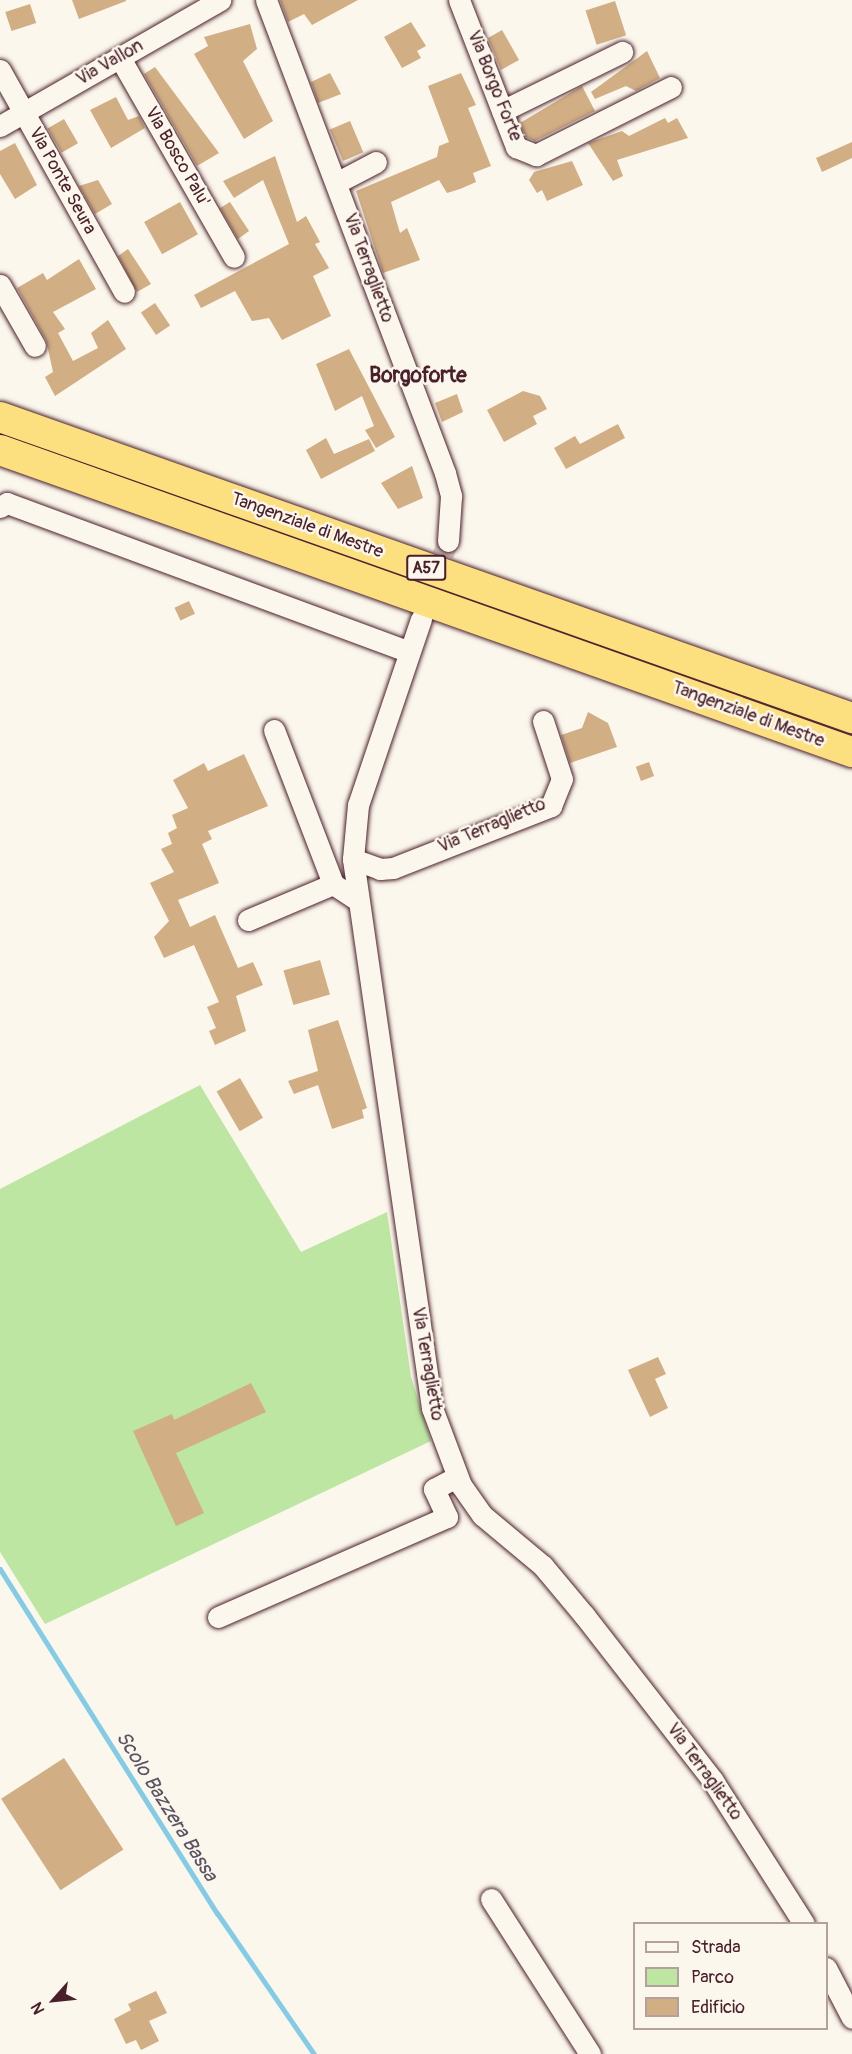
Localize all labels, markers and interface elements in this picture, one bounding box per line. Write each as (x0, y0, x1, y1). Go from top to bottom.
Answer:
street label: Via Borgo Forte (462, 28, 526, 144)
street label: Via Vallon (73, 35, 147, 91)
street label: Via Bosco Palu' (140, 103, 214, 211)
street label: Via Ponte Seura (24, 124, 100, 238)
street label: Via Terraglietto (338, 210, 398, 326)
district label: Borgoforte (369, 363, 467, 389)
street label: Tangenziale di Mestre (228, 488, 386, 564)
road number: A57 (405, 555, 447, 581)
street label: Tangenziale di Mestre (669, 677, 827, 753)
street label: Via Terraglietto (435, 794, 549, 858)
street label: Via Terraglietto (406, 1306, 448, 1422)
street label: Via Terraglietto (662, 1719, 746, 1825)
water label: Scolo Bazzera Bassa (111, 1727, 223, 1885)
legend (633, 1922, 828, 2030)
text: Strada (691, 1936, 741, 1959)
text: Parco (691, 1966, 734, 1989)
north arrow (24, 1970, 84, 2030)
text: Edificio (691, 1996, 745, 2019)
text: N (27, 1999, 49, 2018)

